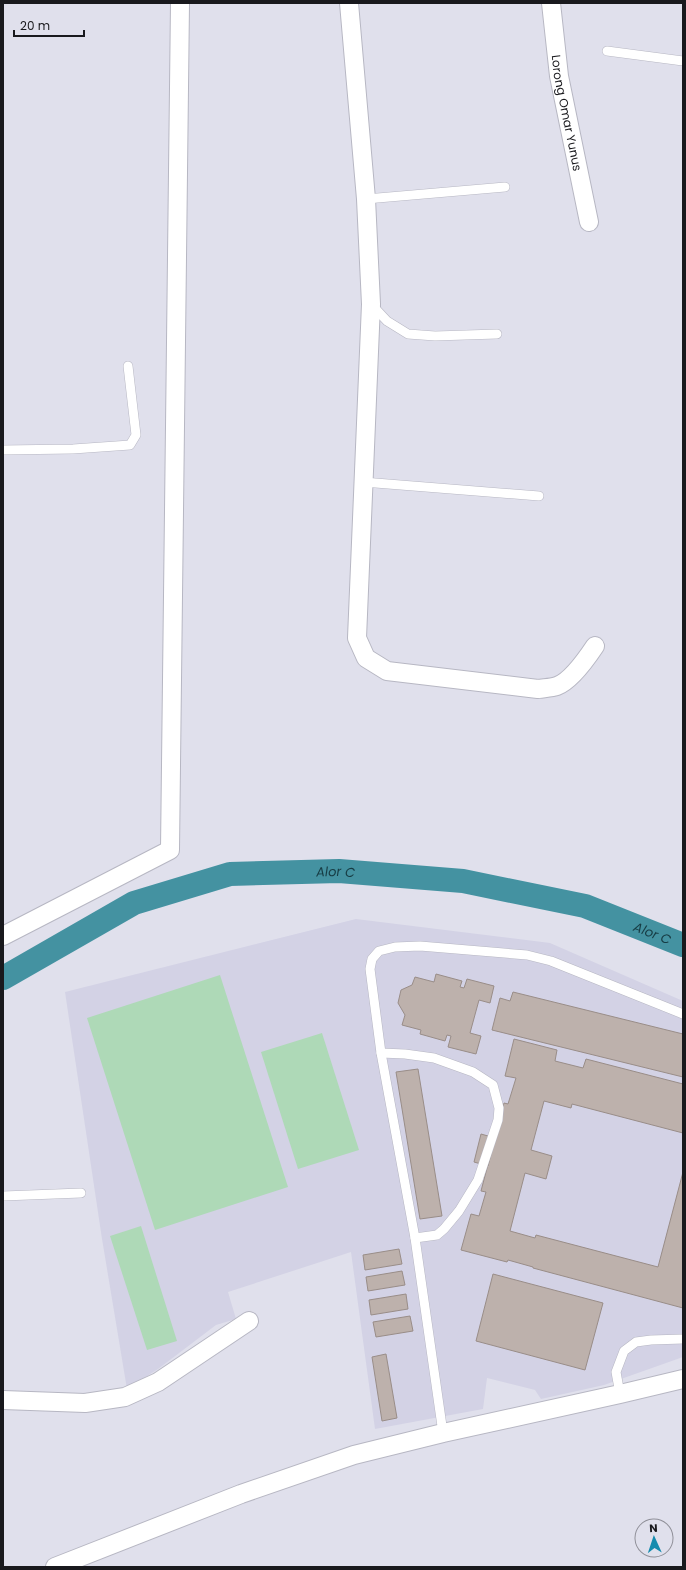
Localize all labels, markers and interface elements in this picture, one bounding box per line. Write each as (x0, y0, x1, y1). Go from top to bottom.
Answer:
scale bar (14, 12, 84, 38)
text: 20 m (20, 17, 50, 34)
street label: Lorong Omar Yunus (548, 54, 587, 172)
water label: Alor C (315, 861, 356, 882)
water label: Alor C (630, 916, 674, 949)
north arrow (634, 1518, 674, 1558)
text: N (649, 1520, 658, 1536)

